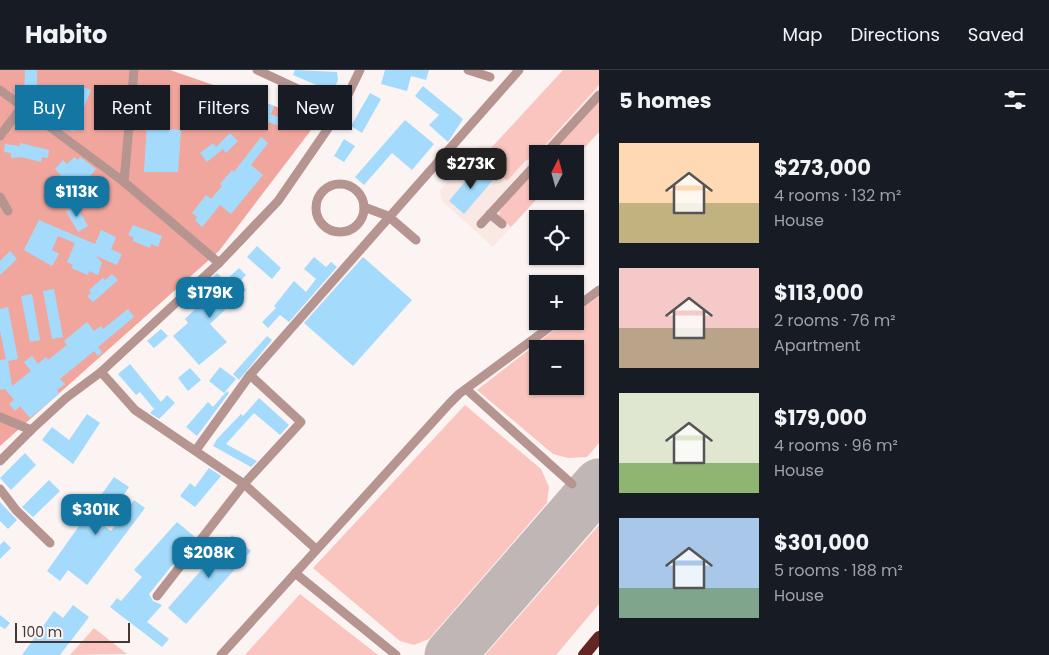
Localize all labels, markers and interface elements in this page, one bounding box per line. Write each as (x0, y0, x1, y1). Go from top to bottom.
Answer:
text: Habito (25, 18, 107, 51)
text: Map (783, 22, 822, 47)
text: Directions (850, 22, 940, 47)
text: Saved (968, 22, 1024, 47)
chip: Buy (15, 85, 84, 130)
chip: Rent (94, 85, 170, 130)
chip: Filters (180, 85, 268, 130)
chip: New (278, 85, 352, 130)
text: 5 homes (619, 86, 712, 115)
icon: filters (1001, 86, 1029, 114)
north arrow (529, 145, 584, 200)
map controls (529, 145, 584, 395)
pin: $273K (436, 148, 506, 190)
text: $273K (446, 152, 496, 175)
text: $273,000 (774, 153, 871, 182)
icon: home (659, 163, 719, 223)
pin: $113K (42, 176, 112, 218)
text: $113K (55, 180, 99, 203)
text: 4 rooms · 132 m² (774, 184, 901, 207)
text: House (774, 209, 824, 232)
button: locate (529, 210, 584, 265)
button: + (529, 275, 584, 330)
pin: $179K (175, 276, 245, 319)
text: $113,000 (774, 278, 863, 307)
text: $179K (187, 281, 233, 304)
icon: home (659, 288, 719, 348)
text: 2 rooms · 76 m² (774, 309, 896, 332)
text: Apartment (774, 334, 861, 357)
button: − (529, 340, 584, 395)
text: $179,000 (774, 403, 867, 432)
icon: home (659, 413, 719, 473)
text: 4 rooms · 96 m² (774, 434, 898, 457)
text: House (774, 459, 824, 482)
pin: $301K (61, 494, 131, 536)
text: $301K (72, 498, 120, 521)
text: $301,000 (774, 528, 869, 557)
pin: $208K (174, 536, 244, 579)
icon: home (659, 538, 719, 598)
text: $208K (183, 541, 235, 564)
text: 5 rooms · 188 m² (774, 559, 903, 582)
text: House (774, 584, 824, 607)
scale bar (15, 620, 130, 643)
text: 100 m (22, 622, 62, 642)

